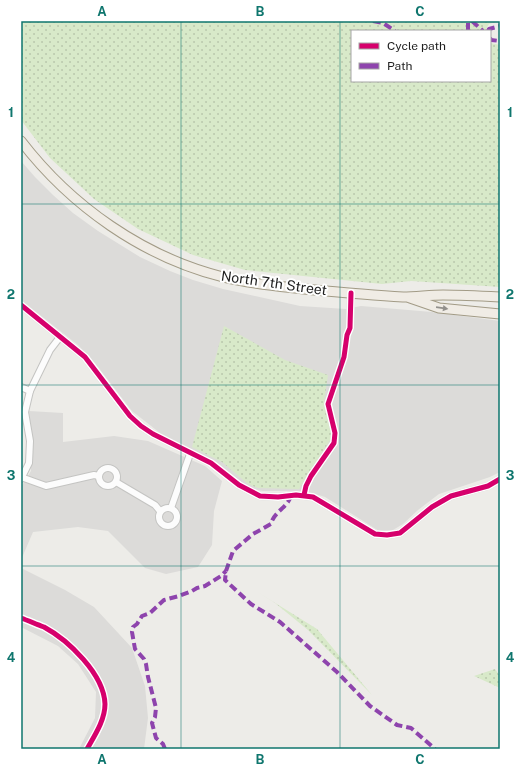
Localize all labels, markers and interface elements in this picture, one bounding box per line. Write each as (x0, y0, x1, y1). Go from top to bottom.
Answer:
text: A (97, 4, 107, 19)
text: B (256, 4, 265, 19)
text: C (415, 4, 425, 19)
legend (351, 30, 491, 82)
text: Cycle path (387, 39, 446, 53)
text: Path (387, 59, 413, 73)
text: 1 (8, 105, 14, 120)
text: 1 (507, 105, 513, 120)
street label: North 7th Street (220, 268, 328, 298)
text: 2 (7, 287, 15, 302)
text: 2 (506, 287, 514, 302)
one-way arrow (436, 305, 449, 311)
text: 3 (7, 468, 16, 483)
text: 3 (506, 468, 515, 483)
text: 4 (7, 650, 16, 665)
text: 4 (506, 650, 515, 665)
text: A (97, 752, 107, 767)
text: B (256, 752, 265, 767)
text: C (415, 752, 425, 767)

